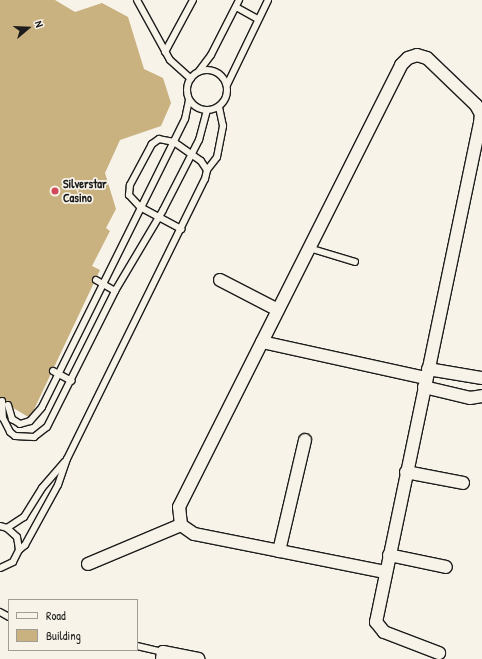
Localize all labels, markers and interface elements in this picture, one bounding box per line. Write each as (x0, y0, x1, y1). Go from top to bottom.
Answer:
north arrow (8, 8, 48, 48)
text: N (32, 19, 47, 29)
place label: Silverstar Casino (63, 177, 107, 205)
marker: Silverstar Casino (50, 186, 60, 196)
legend (8, 599, 138, 651)
text: Road (46, 607, 66, 624)
text: Building (46, 627, 81, 644)

